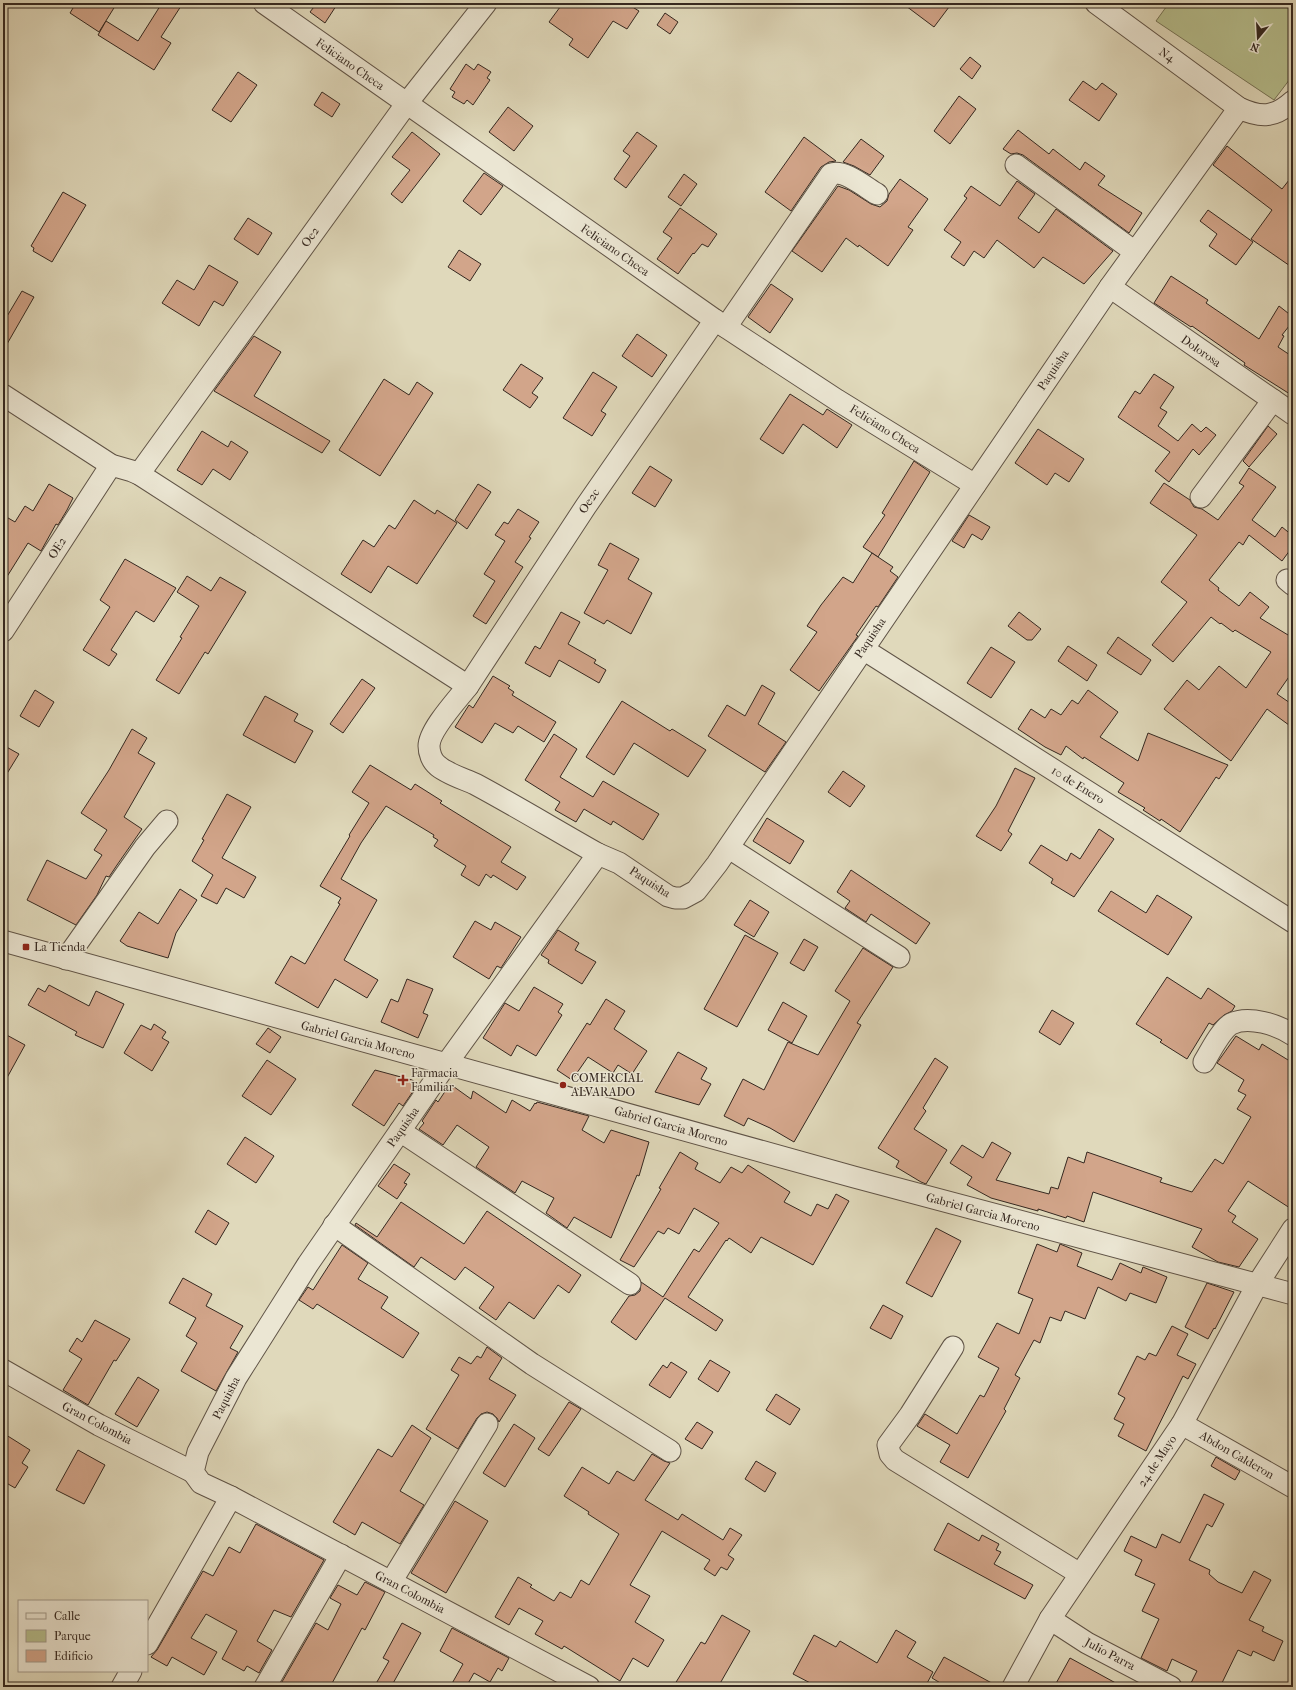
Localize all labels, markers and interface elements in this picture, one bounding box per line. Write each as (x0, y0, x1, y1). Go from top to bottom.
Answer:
north arrow (1238, 18, 1278, 58)
street label: Feliciano Checa (313, 35, 387, 93)
text: N (1248, 39, 1261, 55)
street label: N4 (1156, 45, 1178, 66)
street label: Feliciano Checa (578, 221, 652, 279)
street label: Oe2 (298, 224, 322, 250)
street label: Dolorosa (1178, 332, 1224, 370)
street label: Paquisha (1034, 347, 1072, 393)
street label: Feliciano Checa (847, 402, 923, 457)
street label: Oe2c (576, 486, 602, 516)
street label: OE2 (45, 535, 69, 561)
street label: Paquisha (851, 615, 889, 661)
street label: 10 de Enero (1049, 763, 1107, 807)
street label: Paquisha (627, 864, 673, 901)
place label: La Tienda (34, 940, 86, 954)
marker: La Tienda (21, 942, 31, 952)
street label: Gabriel Garcia Moreno (299, 1018, 417, 1062)
place label: Farmacia Familiar (411, 1066, 458, 1094)
place label: COMERCIAL ALVARADO (570, 1071, 644, 1099)
marker: Farmacia Familiar (398, 1075, 408, 1085)
marker: COMERCIAL ALVARADO (558, 1080, 568, 1090)
street label: Gabriel Garcia Moreno (613, 1103, 729, 1149)
street label: Paquisha (384, 1104, 422, 1150)
street label: Gabriel Garcia Moreno (924, 1190, 1042, 1234)
street label: Paquisha (209, 1374, 243, 1422)
street label: Gran Colombia (60, 1399, 135, 1448)
street label: Abdon Calderon (1196, 1428, 1277, 1482)
street label: 24 de Mayo (1135, 1432, 1179, 1490)
street label: Gran Colombia (373, 1568, 448, 1617)
legend (18, 1600, 148, 1672)
text: Calle (54, 1609, 80, 1623)
text: Parque (54, 1629, 91, 1643)
street label: Julio Parra (1082, 1634, 1138, 1673)
text: Edificio (54, 1649, 93, 1663)

